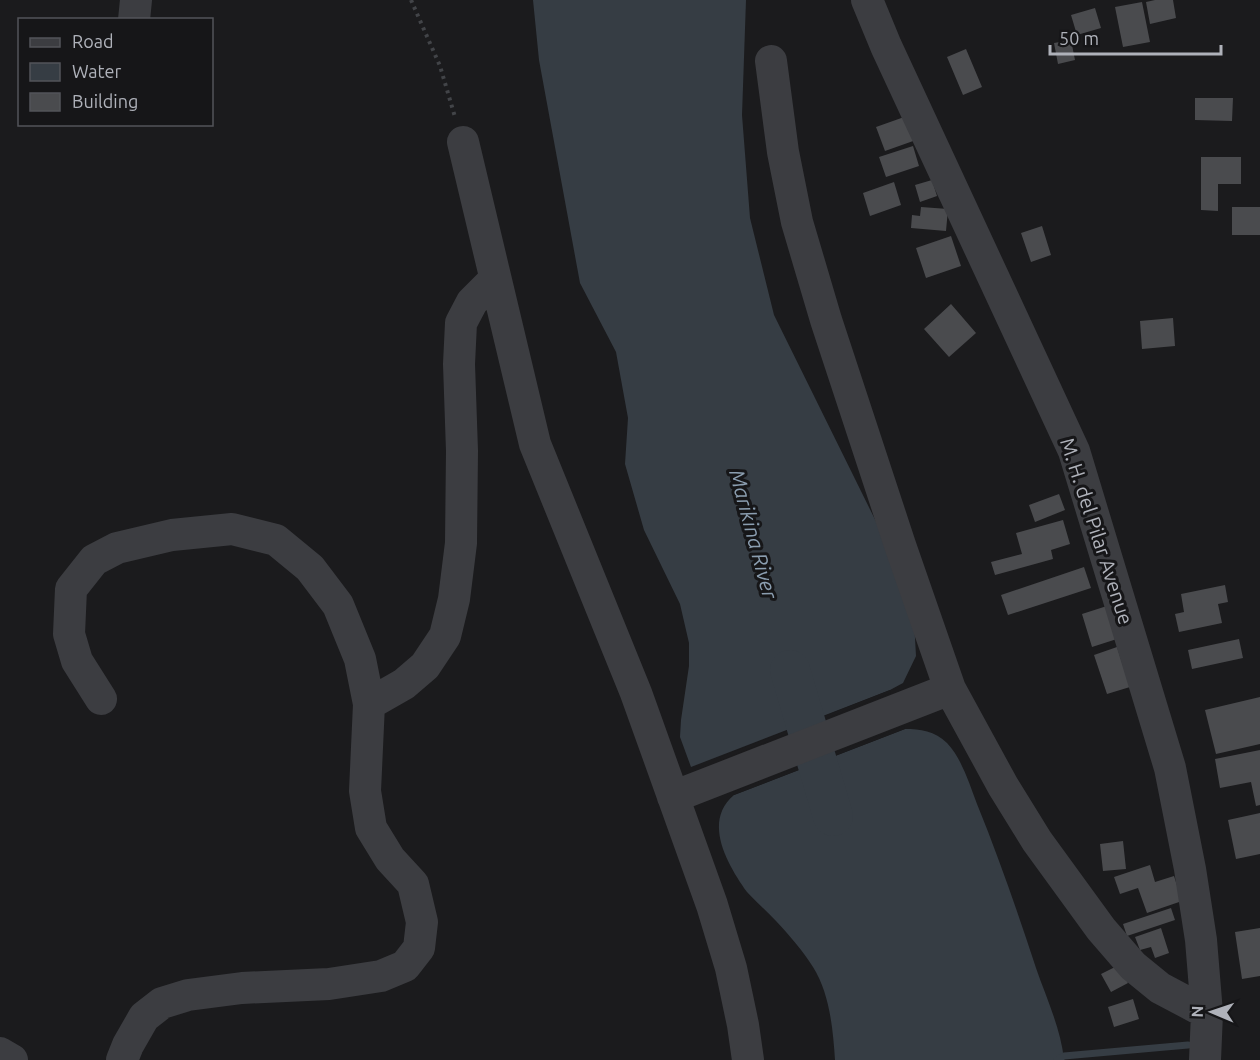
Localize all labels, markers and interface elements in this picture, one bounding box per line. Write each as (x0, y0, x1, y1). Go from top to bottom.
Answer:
legend (18, 18, 213, 126)
scale bar (1050, 18, 1221, 56)
text: 50 m (1059, 28, 1099, 48)
text: Road (72, 31, 114, 51)
text: Water (72, 61, 122, 81)
text: Building (72, 91, 138, 111)
street label: M. H. del Pilar Avenue (1056, 435, 1138, 627)
water label: Marikina River (725, 467, 783, 602)
north arrow (1182, 982, 1242, 1042)
text: N (1188, 1005, 1206, 1018)

